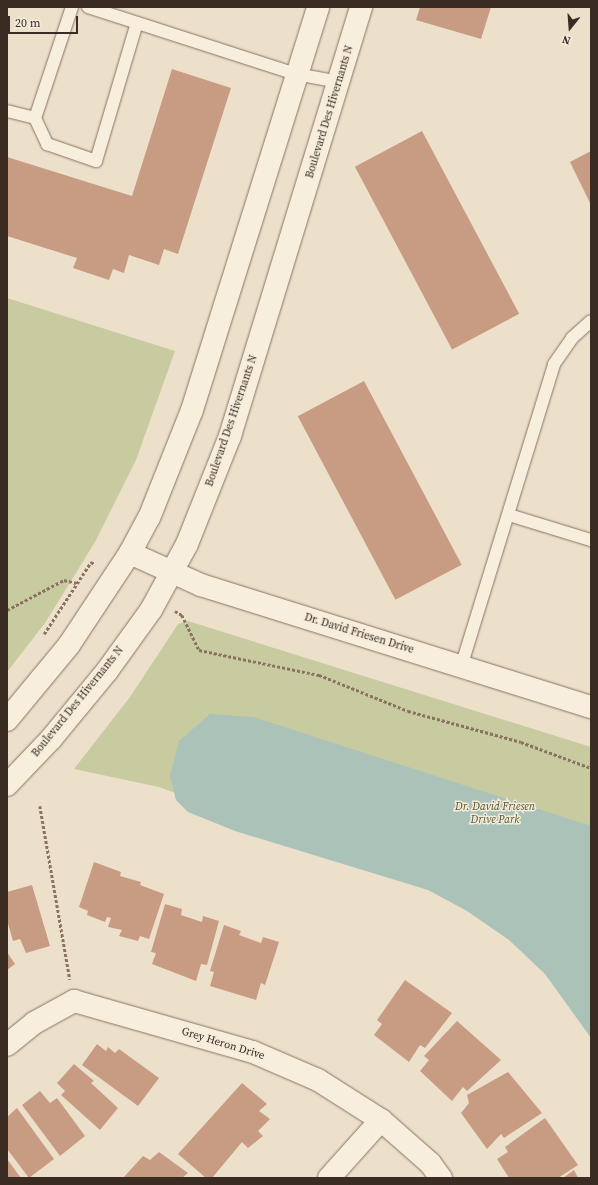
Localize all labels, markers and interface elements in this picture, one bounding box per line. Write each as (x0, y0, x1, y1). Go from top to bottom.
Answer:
scale bar (10, 8, 80, 34)
north arrow (550, 8, 590, 48)
text: 20 m (15, 15, 41, 31)
text: N (560, 32, 572, 48)
street label: Boulevard Des Hivernants N (303, 44, 357, 180)
street label: Boulevard Des Hivernants N (203, 353, 261, 489)
street label: Dr. David Friesen Drive (303, 611, 415, 657)
street label: Boulevard Des Hivernants N (29, 644, 127, 760)
park label: Dr. David Friesen Drive Park (455, 801, 535, 827)
street label: Grey Heron Drive (180, 1025, 266, 1063)

